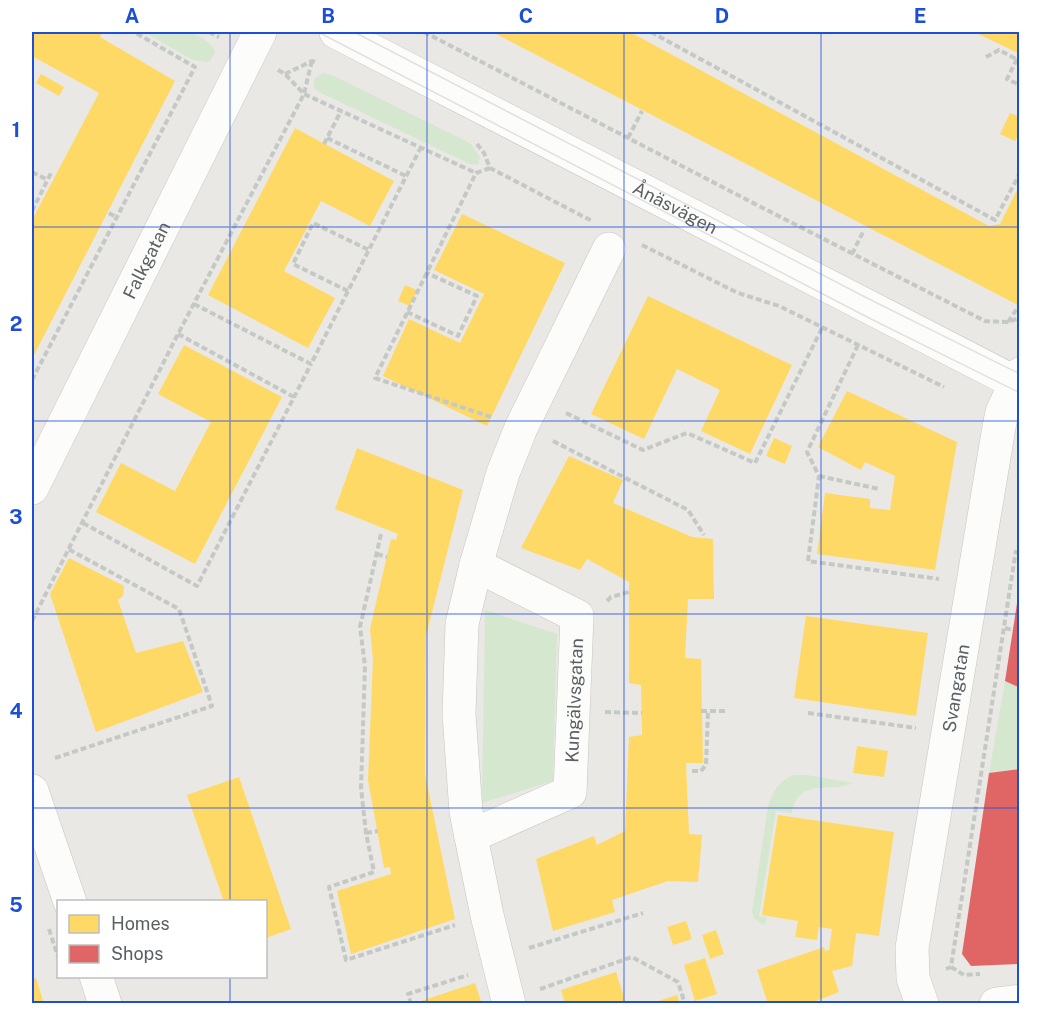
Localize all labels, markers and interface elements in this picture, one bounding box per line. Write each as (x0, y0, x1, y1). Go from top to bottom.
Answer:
text: A (125, 4, 139, 28)
text: B (321, 4, 335, 28)
text: C (519, 4, 533, 28)
text: D (715, 4, 729, 28)
text: E (914, 4, 926, 28)
text: 1 (12, 118, 20, 142)
street label: Ånäsvägen (630, 175, 721, 238)
street label: Falkgatan (118, 218, 174, 302)
text: 2 (10, 312, 22, 336)
text: 3 (9, 505, 23, 529)
street label: Kungälvsgatan (561, 638, 587, 763)
street label: Svangatan (938, 642, 973, 734)
text: 4 (9, 699, 23, 723)
text: 5 (9, 893, 23, 917)
legend (57, 900, 267, 978)
text: Homes (111, 913, 170, 934)
text: Shops (111, 943, 163, 964)

